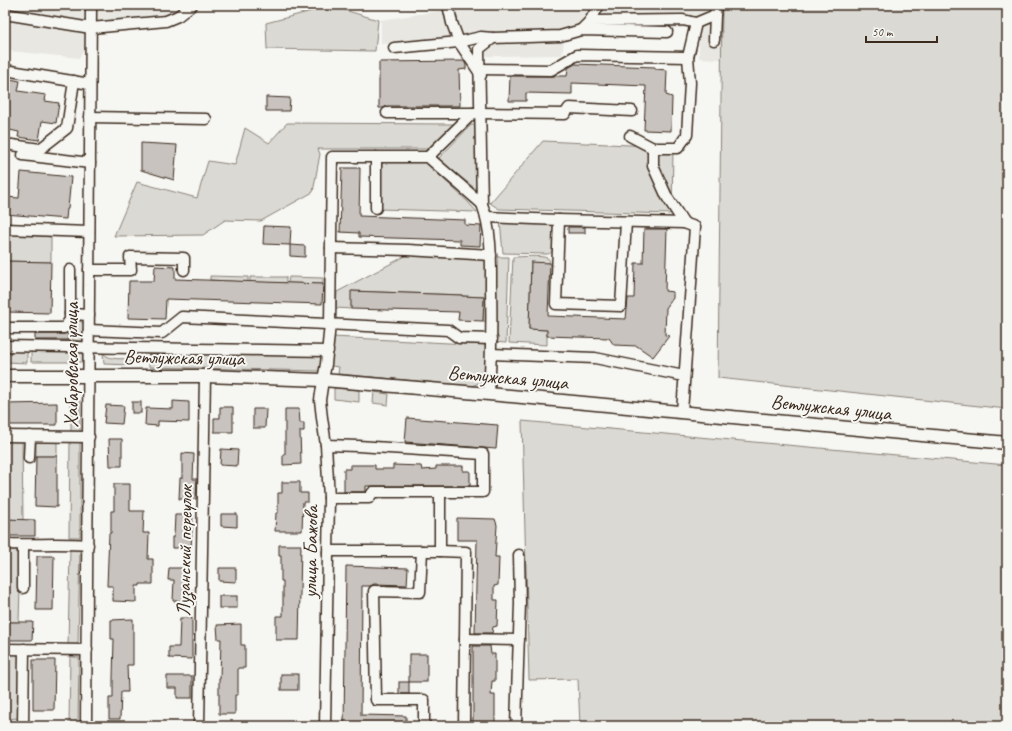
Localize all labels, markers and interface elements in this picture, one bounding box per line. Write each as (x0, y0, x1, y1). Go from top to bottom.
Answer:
scale bar (866, 18, 937, 44)
text: 50 m (872, 24, 894, 40)
street label: Хабаровская улица (59, 300, 84, 428)
street label: Ветлужская улица (123, 344, 246, 371)
street label: Ветлужская улица (447, 360, 570, 395)
street label: Ветлужская улица (770, 389, 894, 426)
street label: Лузанский переулок (171, 484, 199, 617)
street label: улица Бажова (297, 504, 324, 599)

